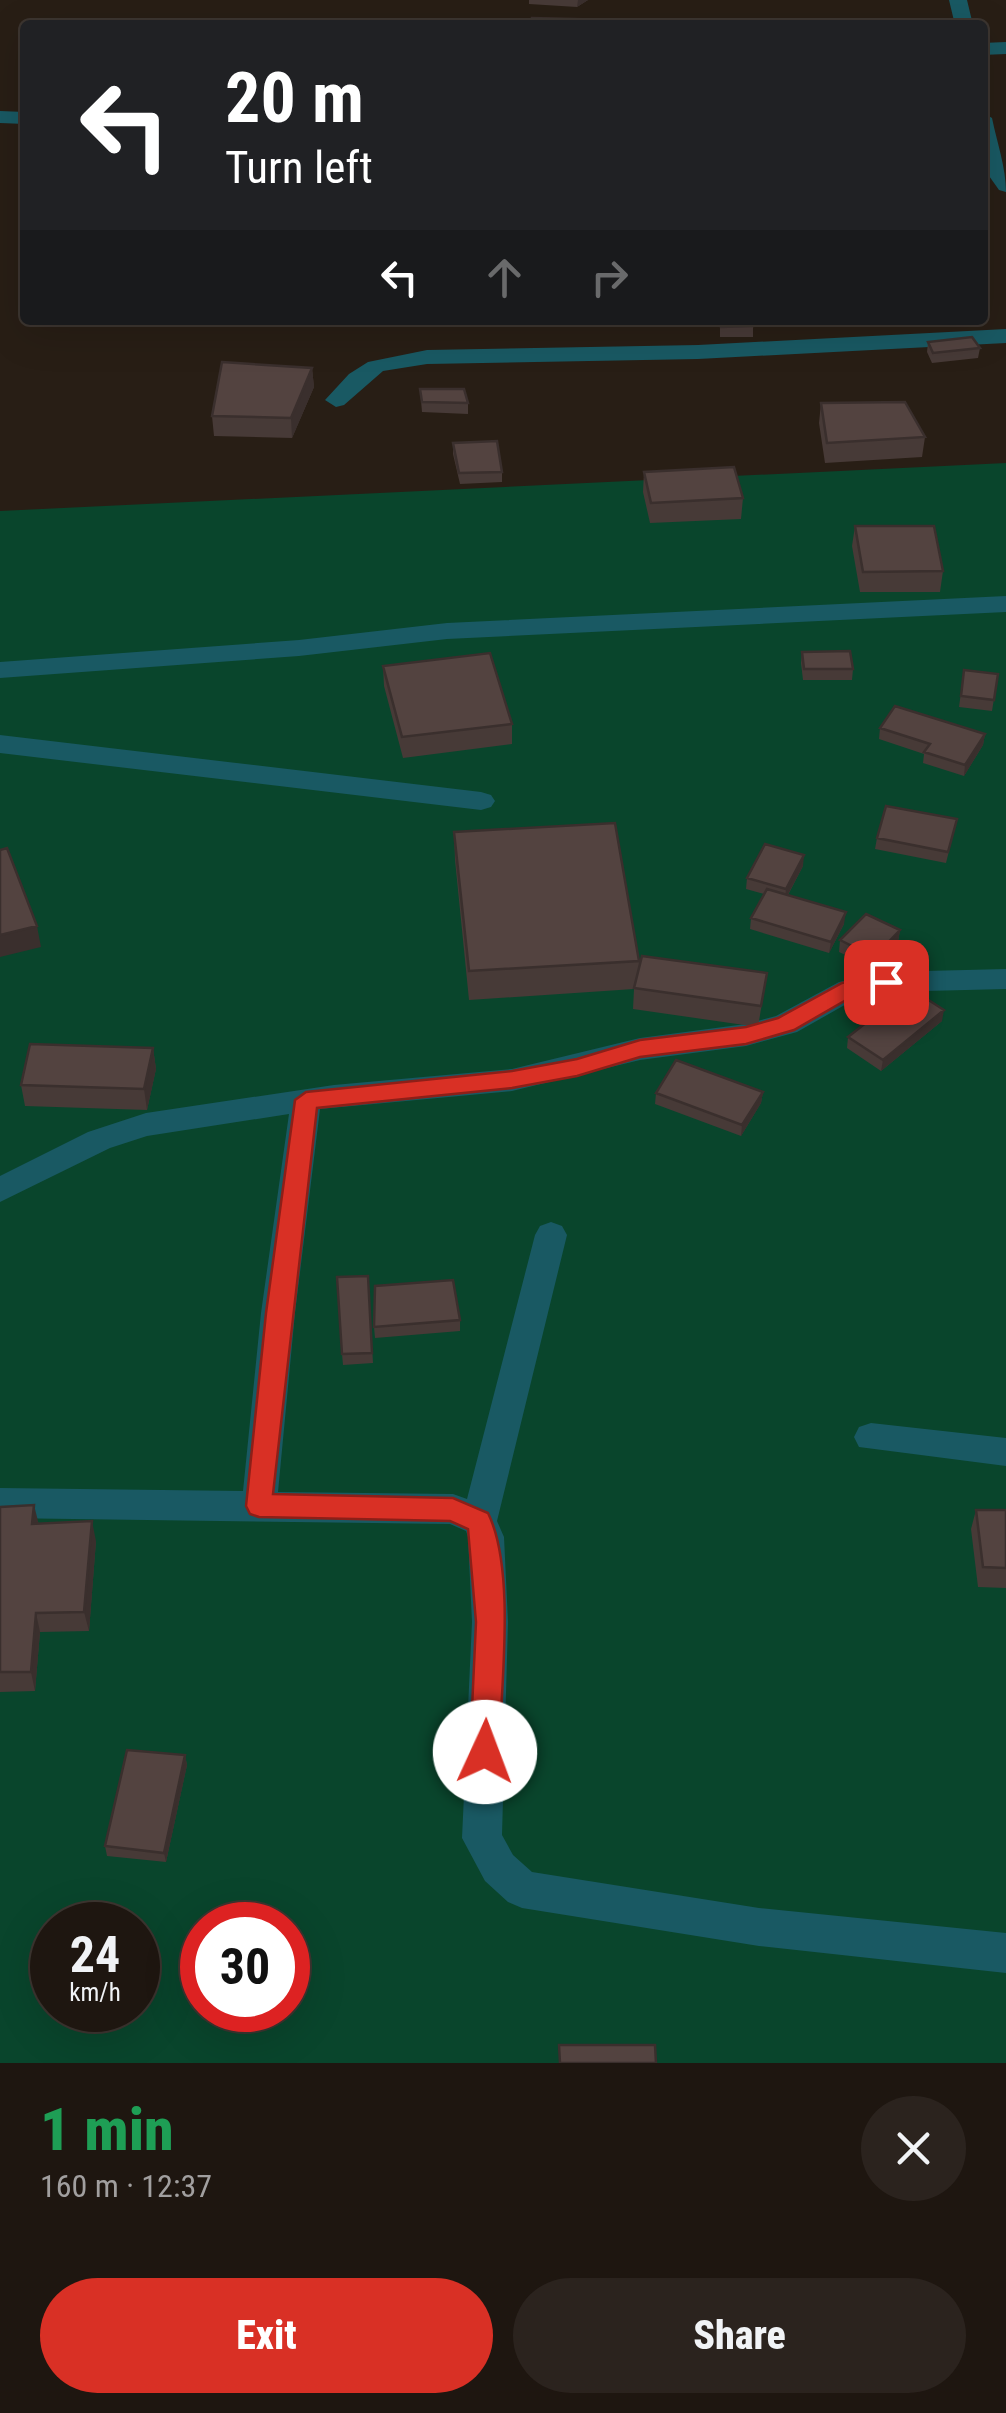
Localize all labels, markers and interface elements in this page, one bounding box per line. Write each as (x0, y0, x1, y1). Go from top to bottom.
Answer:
text: 20 m (225, 57, 364, 139)
icon: left (60, 60, 190, 190)
text: Turn left (225, 141, 373, 194)
icon: left (372, 250, 427, 305)
icon: ahead (477, 250, 532, 305)
icon: right (582, 250, 637, 305)
pin (844, 940, 929, 1025)
icon: arrive (859, 955, 914, 1010)
position arrow (433, 1700, 537, 1804)
speed limit sign: 30 (180, 1902, 310, 2032)
text: 24 (70, 1926, 120, 1984)
text: km/h (69, 1978, 121, 2007)
text: 1 min (40, 2094, 174, 2165)
button: close (861, 2096, 966, 2201)
text: 160 m · 12:37 (40, 2167, 212, 2205)
button: Exit (40, 2278, 493, 2393)
button: Share (513, 2278, 966, 2393)

